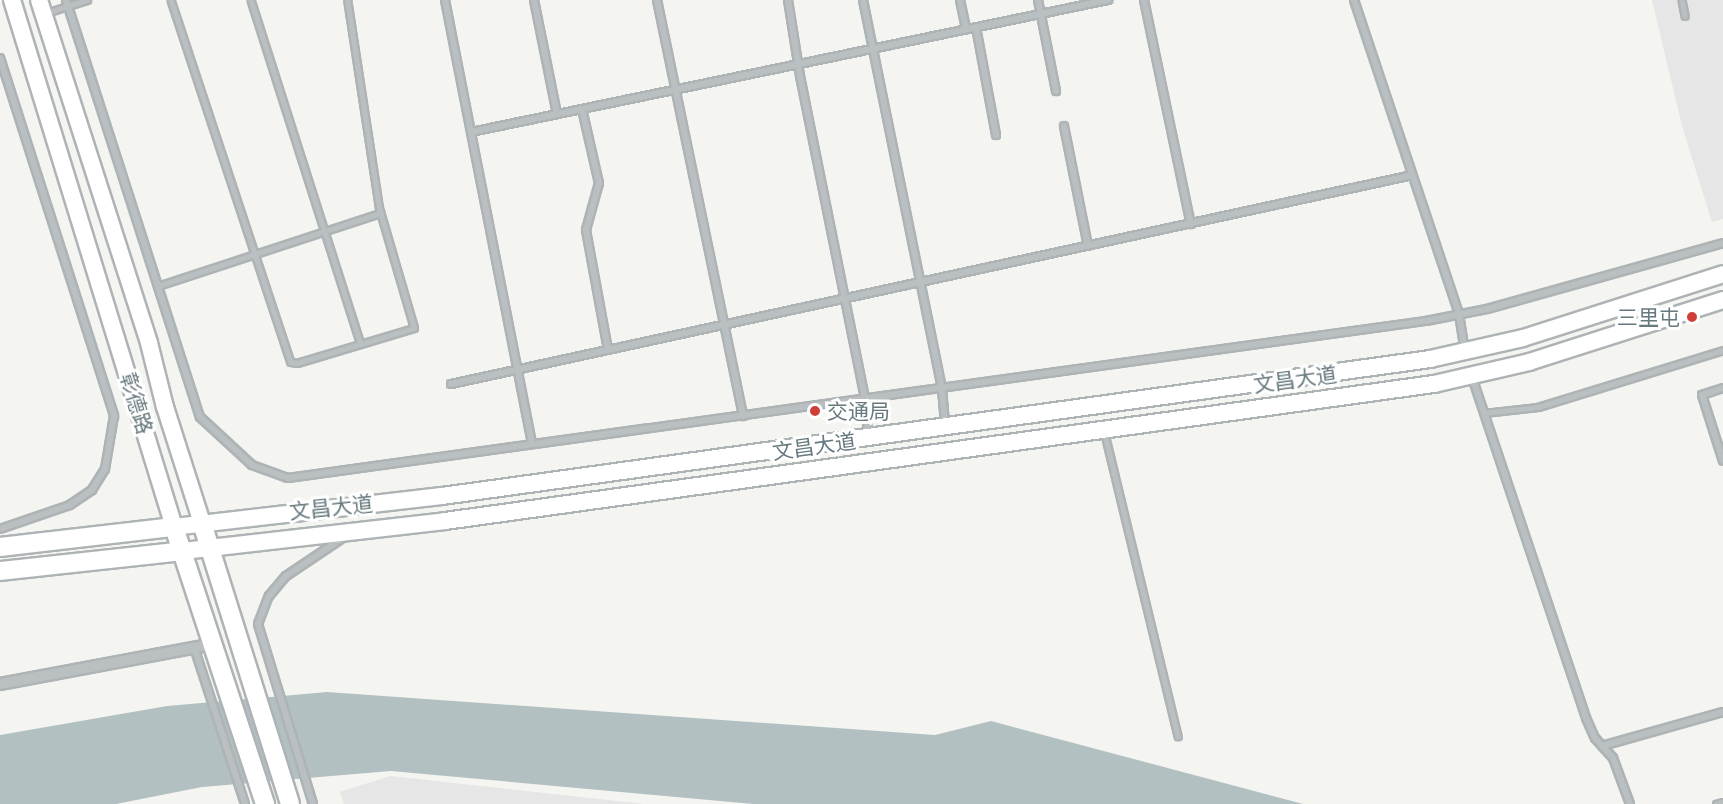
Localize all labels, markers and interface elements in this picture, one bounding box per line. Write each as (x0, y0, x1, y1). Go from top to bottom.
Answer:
place label: 三里屯 (1617, 304, 1680, 330)
marker: 三里屯 (1685, 310, 1699, 324)
street label: 文昌大道 (1252, 361, 1338, 397)
street label: 彰德路 (116, 369, 158, 437)
place label: 交通局 (827, 398, 890, 424)
marker: 交通局 (808, 404, 822, 418)
street label: 文昌大道 (771, 428, 857, 464)
street label: 文昌大道 (288, 490, 374, 524)

